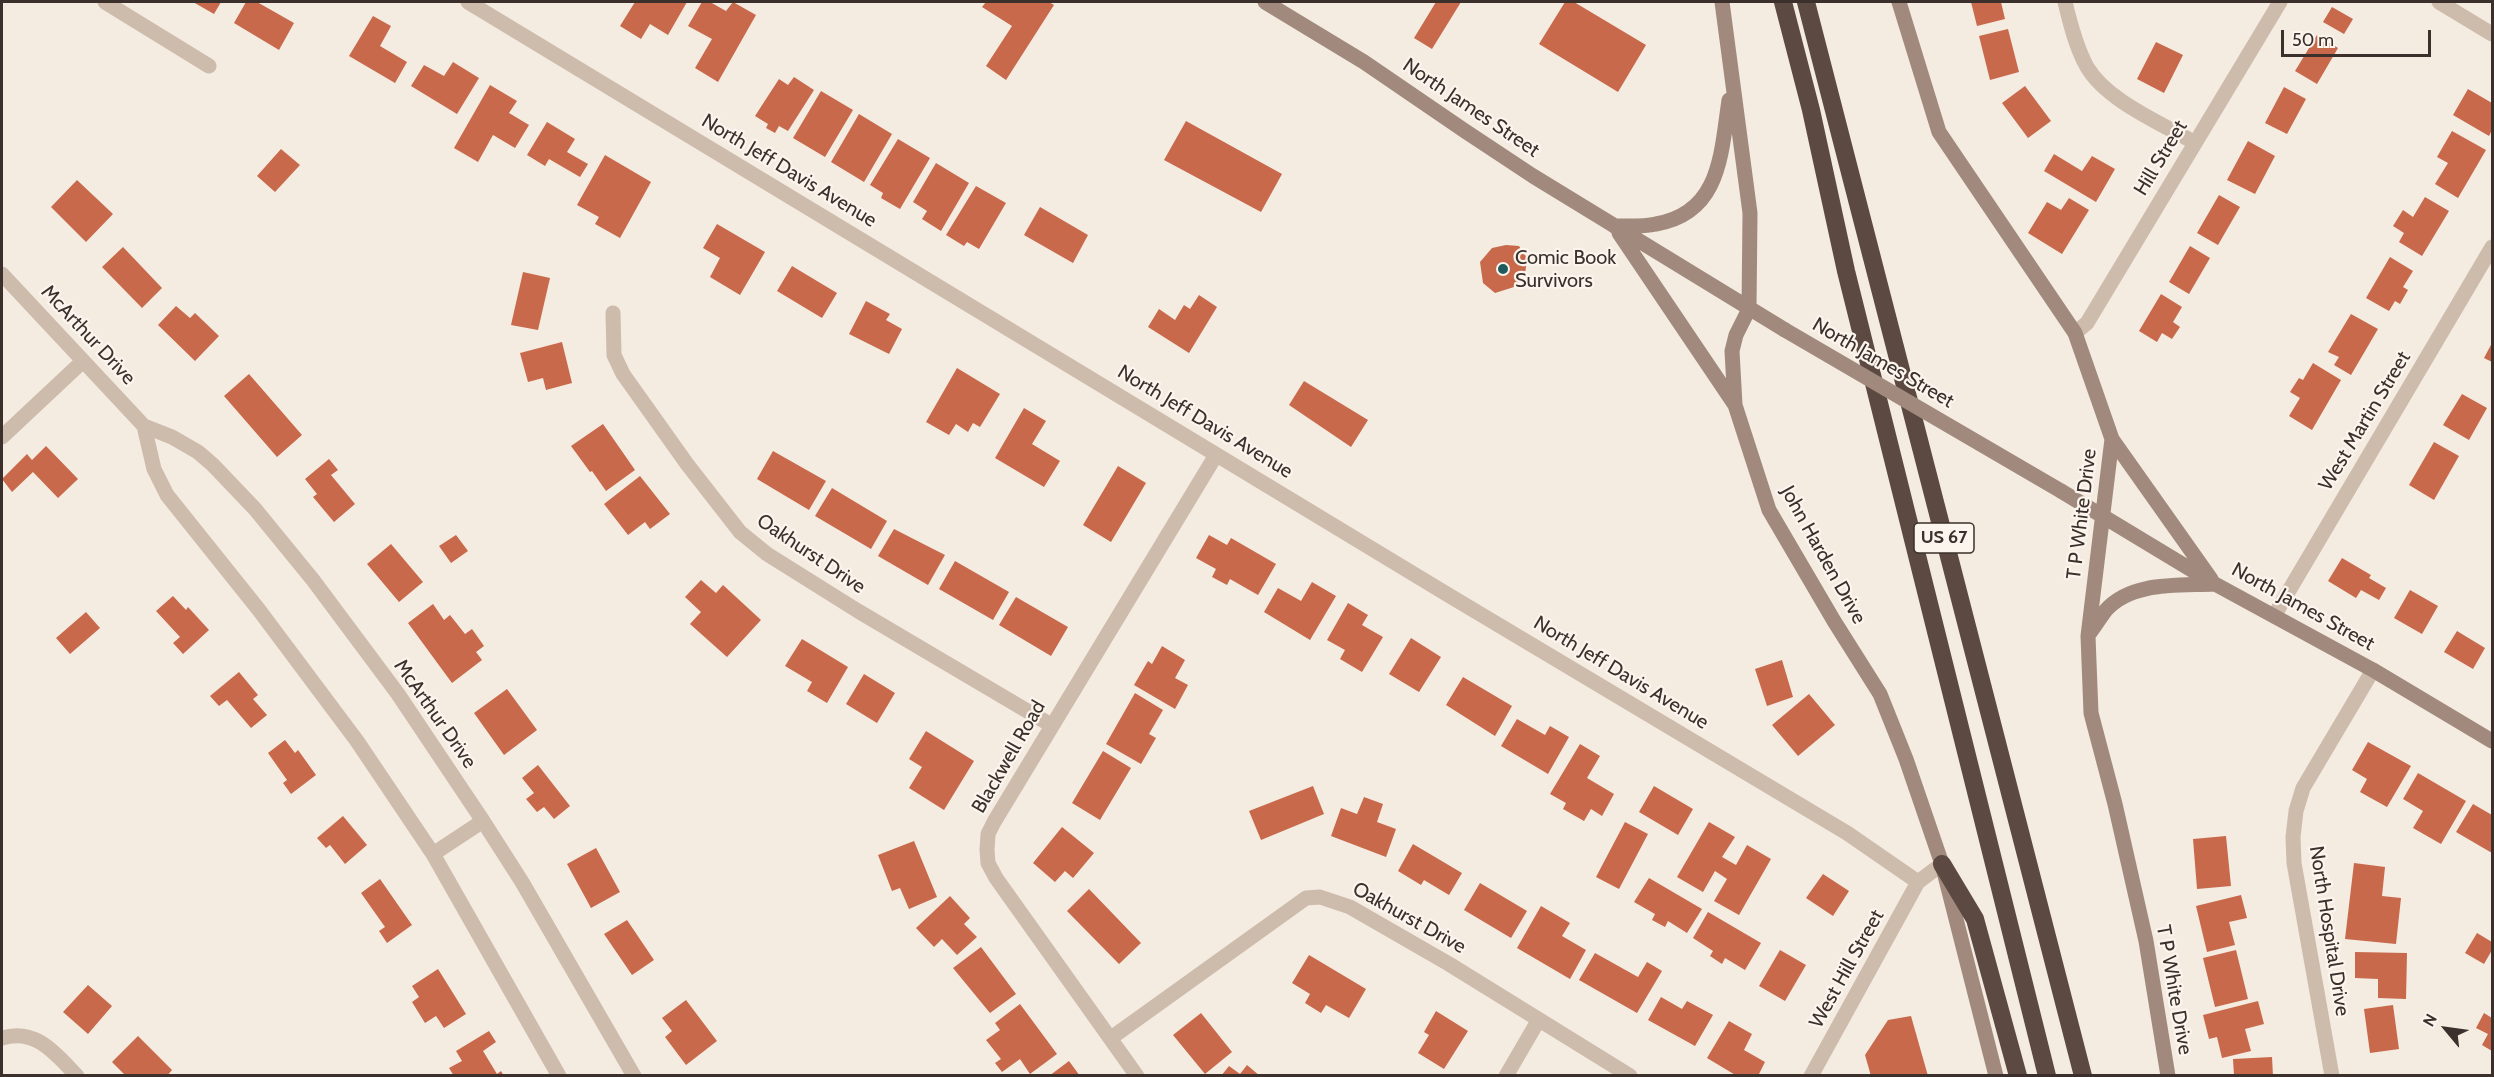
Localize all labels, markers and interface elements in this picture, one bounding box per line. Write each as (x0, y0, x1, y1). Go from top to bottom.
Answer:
scale bar (2284, 18, 2434, 56)
text: 50 m (2292, 29, 2334, 51)
street label: North James Street (1398, 53, 1544, 163)
street label: North Jeff Davis Avenue (697, 109, 881, 233)
street label: Hill Street (2129, 116, 2193, 200)
place label: Comic Book Survivors (1515, 246, 1616, 293)
marker: Comic Book Survivors (1496, 262, 1510, 276)
street label: McArthur Drive (36, 280, 140, 390)
street label: North James Street (1808, 313, 1958, 413)
street label: West Martin Street (2314, 347, 2416, 495)
street label: North Jeff Davis Avenue (1113, 360, 1297, 484)
street label: T P White Drive (2062, 447, 2102, 581)
street label: John Harden Drive (1775, 482, 1871, 628)
street label: Oakhurst Drive (752, 509, 870, 599)
road number: US 67 (1914, 523, 1974, 553)
street label: North James Street (2227, 558, 2379, 656)
street label: North Jeff Davis Avenue (1529, 611, 1713, 735)
street label: McArthur Drive (389, 655, 481, 773)
street label: Blackwell Road (967, 696, 1051, 818)
street label: North Hospital Drive (2304, 844, 2354, 1018)
street label: Oakhurst Drive (1348, 877, 1470, 959)
street label: West Hill Street (1805, 906, 1889, 1032)
street label: T P White Drive (2151, 923, 2197, 1057)
north arrow (2416, 999, 2476, 1059)
text: N (2419, 1010, 2441, 1030)

